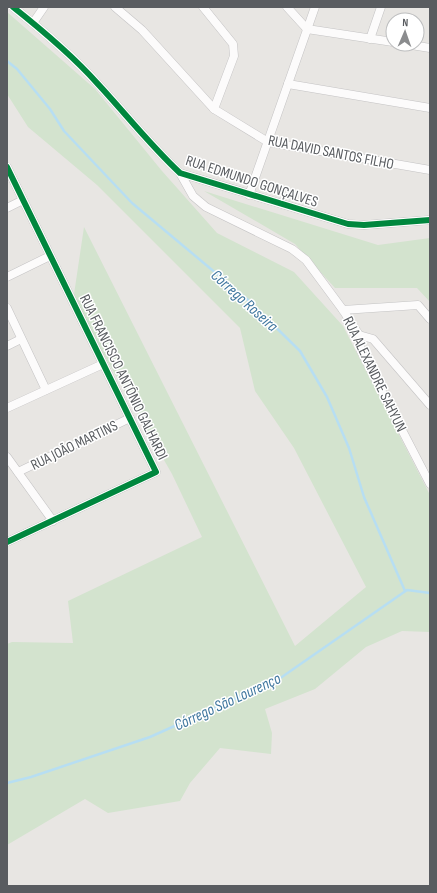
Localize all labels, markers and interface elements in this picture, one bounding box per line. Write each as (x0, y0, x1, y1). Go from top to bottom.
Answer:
north arrow (385, 12, 425, 52)
text: N (402, 16, 409, 29)
street label: RUA DAVID SANTOS FILHO (266, 131, 395, 174)
street label: RUA EDMUNDO GONÇALVES (183, 151, 320, 212)
water label: Córrego Roseira (207, 266, 282, 336)
street label: RUA FRANCISCO ANTÔNIO GALHARDI (75, 291, 172, 463)
street label: RUA ALEXANDRE SAHYUN (338, 313, 411, 435)
street label: RUA JOÃO MARTINS (28, 416, 121, 475)
water label: Córrego São Lourenço (171, 669, 284, 735)

